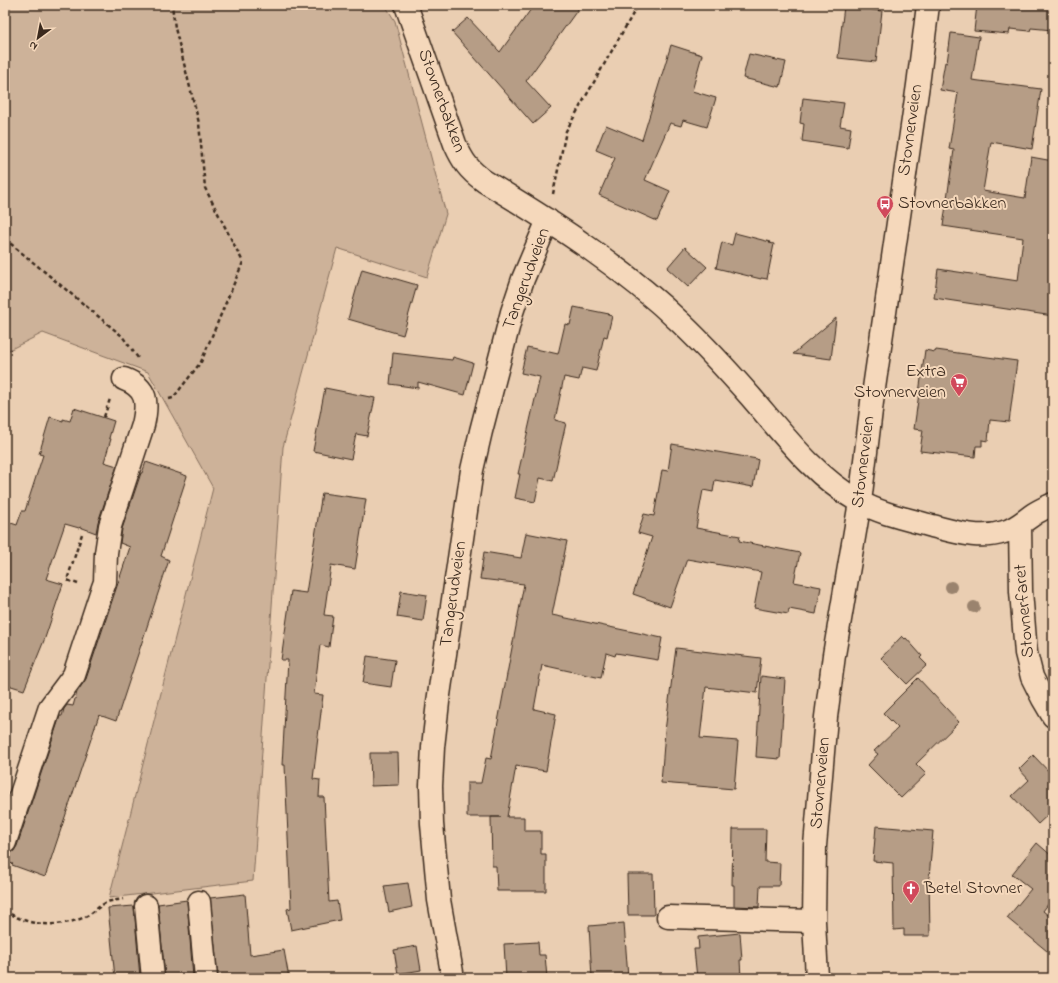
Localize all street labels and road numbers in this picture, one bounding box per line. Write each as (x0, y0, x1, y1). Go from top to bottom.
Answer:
street label: Stovnerbakken (410, 46, 472, 156)
street label: Stovnerveien (892, 82, 930, 177)
street label: Tangerudveien (497, 224, 558, 334)
street label: Stovnerveien (845, 415, 883, 509)
street label: Tangerudveien (434, 539, 475, 649)
street label: Stovnerfaret (1008, 563, 1042, 659)
street label: Stovnerveien (804, 736, 838, 830)

